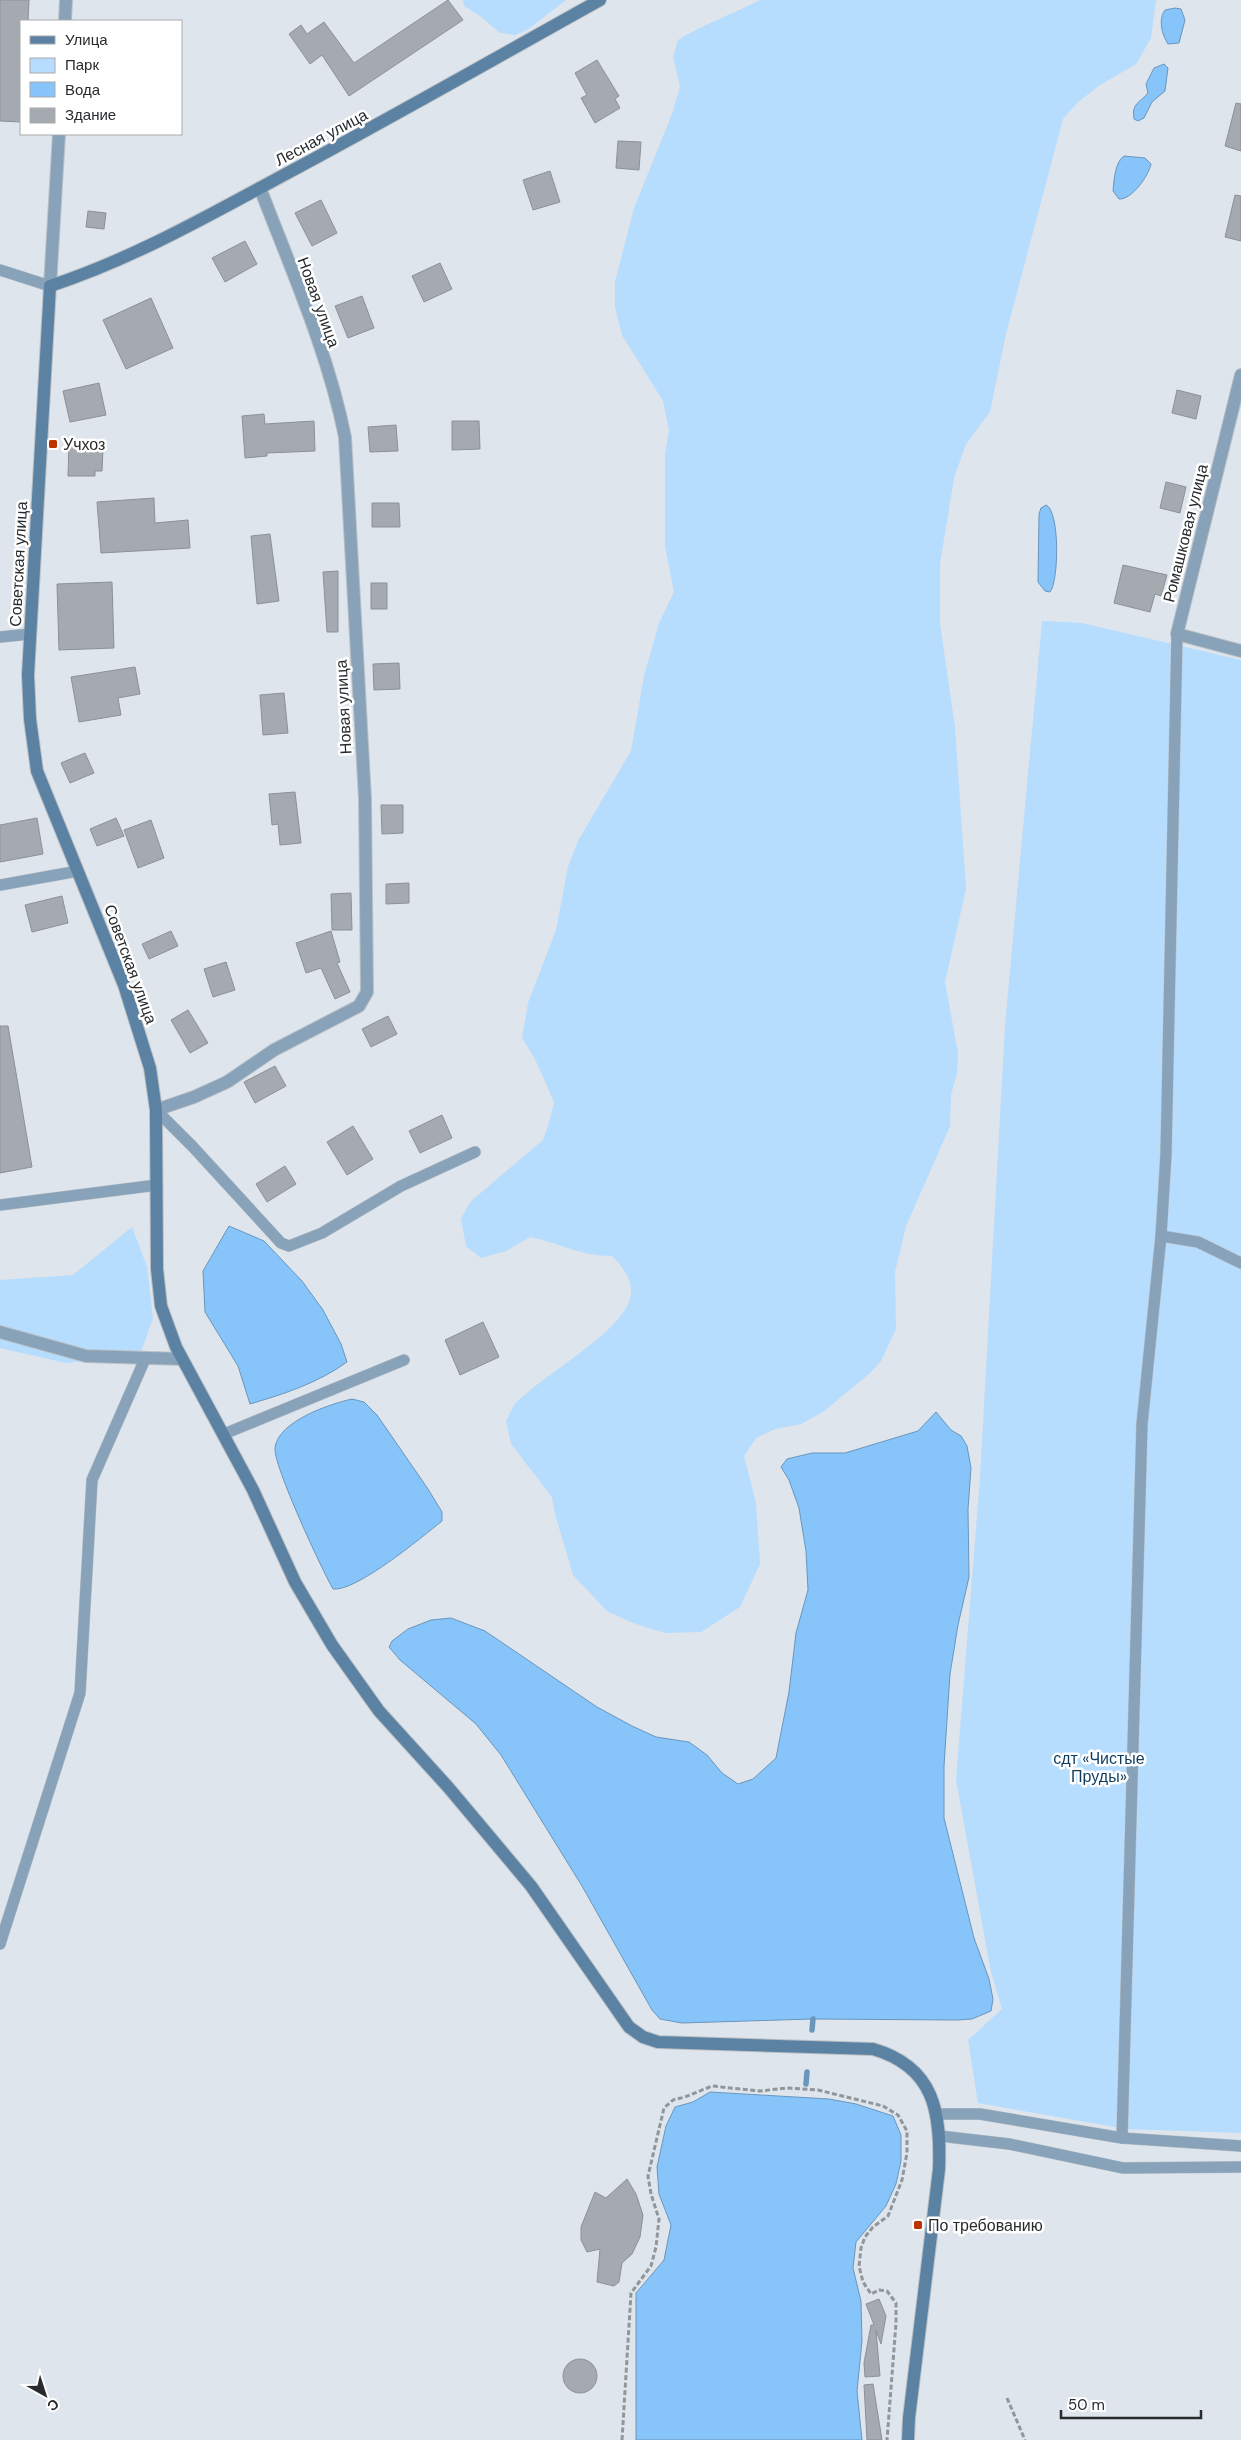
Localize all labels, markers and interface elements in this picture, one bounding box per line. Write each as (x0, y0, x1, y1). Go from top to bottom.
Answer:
legend (20, 20, 182, 135)
text: Улица (65, 30, 108, 50)
text: Парк (65, 55, 99, 75)
text: Вода (65, 80, 101, 100)
street label: Лесная улица (271, 104, 371, 171)
text: Здание (65, 105, 116, 125)
street label: Новая улица (292, 254, 345, 350)
place label: Учхоз (63, 434, 105, 455)
marker: Учхоз (47, 438, 59, 450)
street label: Ромашковая улица (1158, 462, 1213, 604)
street label: Советская улица (5, 501, 32, 627)
street label: Новая улица (331, 659, 356, 755)
street label: Советская улица (99, 902, 162, 1027)
park label: сдт «Чистые Пруды» (1053, 1748, 1145, 1787)
place label: По требованию (928, 2215, 1043, 2236)
marker: По требованию (912, 2219, 924, 2231)
north arrow (20, 2370, 70, 2420)
scale bar (1061, 2388, 1201, 2420)
text: С (44, 2395, 63, 2415)
text: 50 m (1068, 2395, 1105, 2415)

